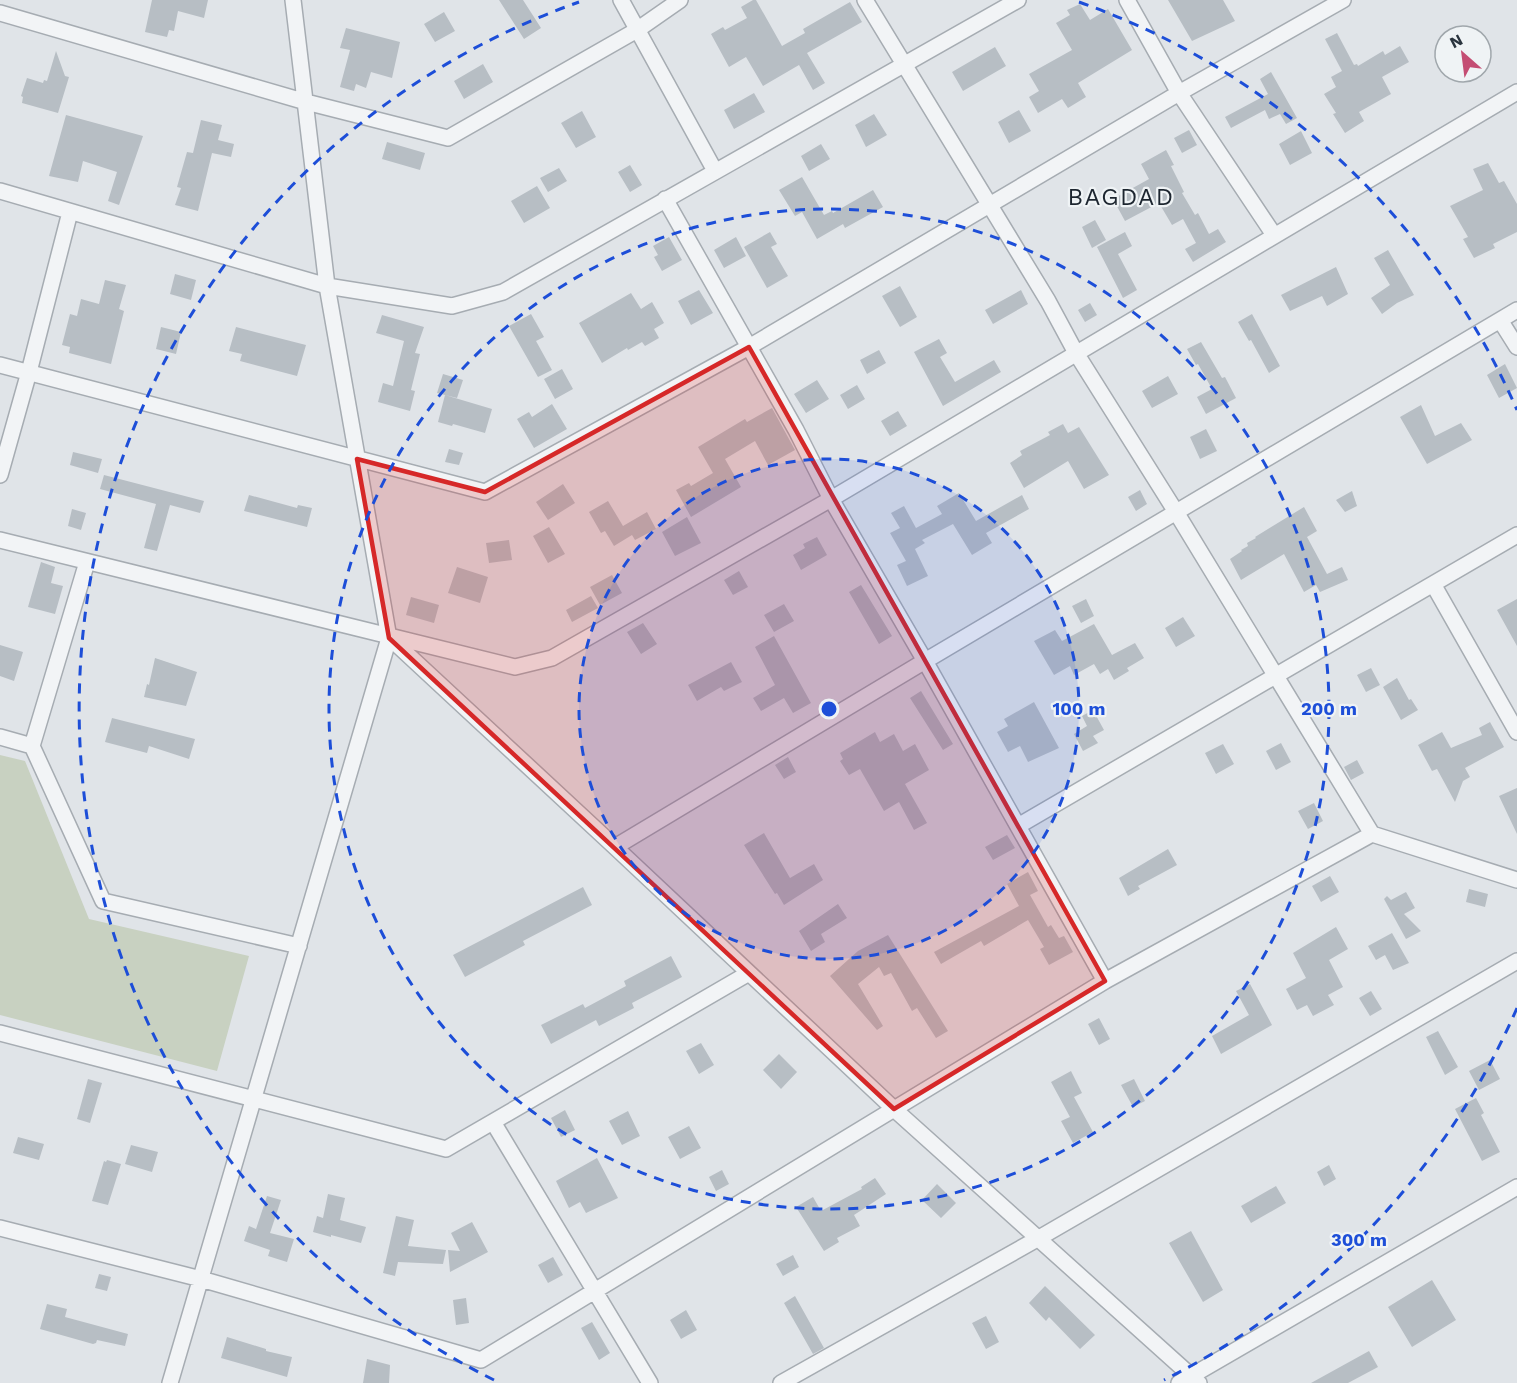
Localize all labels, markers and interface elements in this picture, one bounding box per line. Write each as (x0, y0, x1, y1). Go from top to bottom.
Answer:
north arrow (1433, 24, 1493, 84)
text: N (1446, 30, 1466, 52)
district label: BAGDAD (1067, 183, 1175, 211)
text: 100 m (1052, 698, 1106, 719)
text: 200 m (1301, 698, 1357, 719)
centre of rings (819, 699, 839, 719)
text: 300 m (1331, 1229, 1387, 1250)

